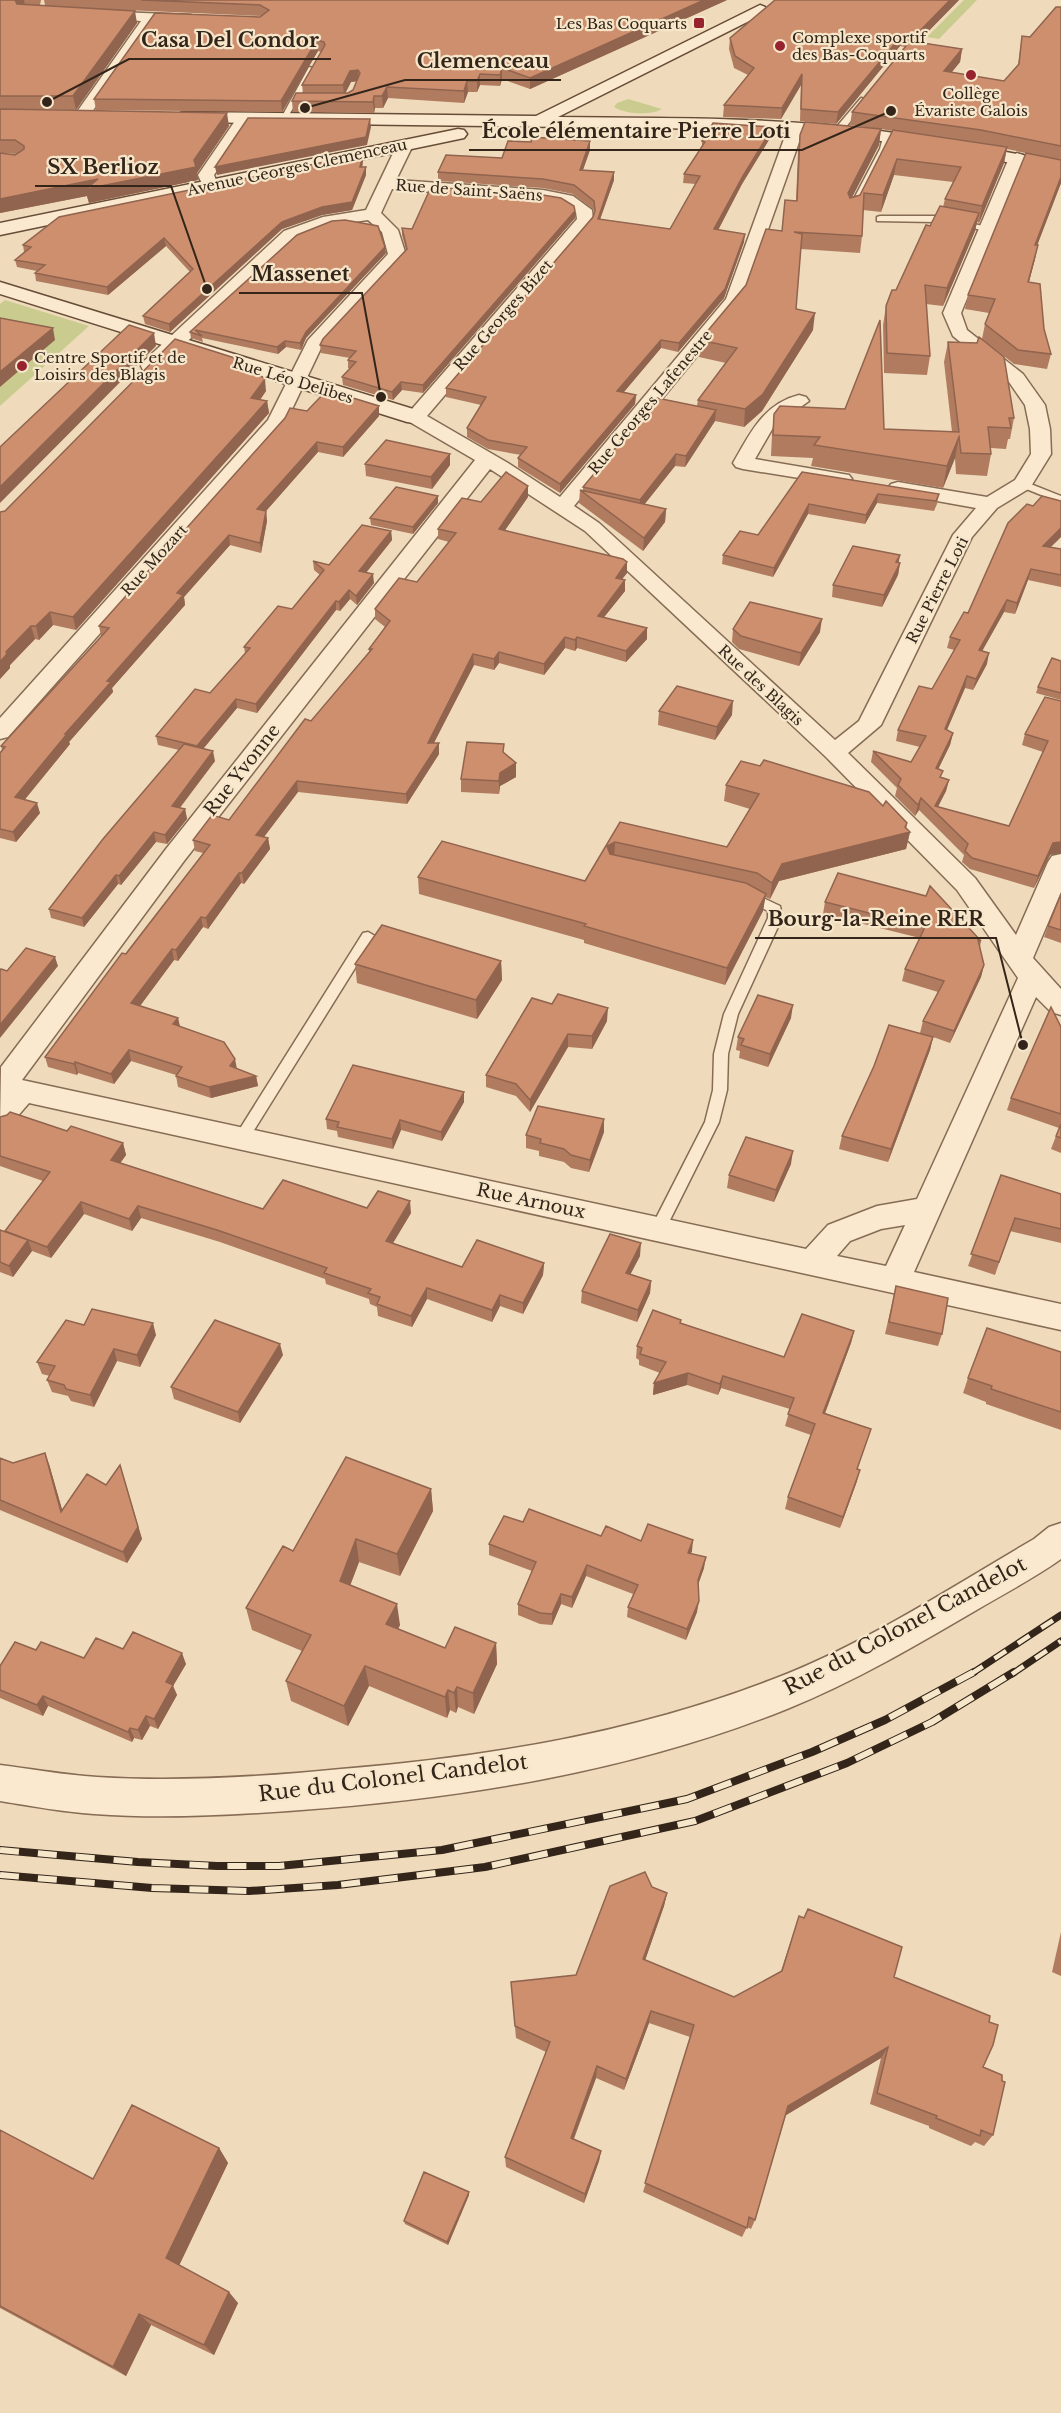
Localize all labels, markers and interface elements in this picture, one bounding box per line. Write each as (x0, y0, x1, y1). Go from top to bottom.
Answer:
place label: Les Bas Coquarts (556, 14, 687, 33)
marker: Les Bas Coquarts (692, 16, 706, 30)
callout: Casa Del Condor (129, 21, 331, 59)
text: Casa Del Condor (141, 28, 319, 52)
place label: Complexe sportif des Bas-Coquarts (792, 28, 928, 64)
marker: Complexe sportif des Bas-Coquarts (773, 39, 787, 53)
callout: Clemenceau (405, 42, 561, 80)
text: Clemenceau (417, 49, 549, 73)
marker: Collège Évariste Galois (964, 68, 978, 82)
place label: Collège Évariste Galois (914, 84, 1028, 120)
callout: École élémentaire Pierre Loti (469, 112, 802, 150)
text: École élémentaire Pierre Loti (481, 118, 791, 143)
street label: Avenue Georges Clemenceau (184, 134, 409, 200)
callout: SX Berlioz (35, 148, 171, 186)
text: SX Berlioz (47, 155, 159, 179)
street label: Rue de Saint-Saëns (395, 175, 543, 205)
callout: Massenet (239, 255, 362, 293)
street label: Rue Georges Bizet (449, 255, 557, 375)
text: Massenet (251, 262, 350, 286)
street label: Rue Georges Lafenestre (584, 326, 716, 478)
place label: Centre Sportif et de Loisirs des Blagis (34, 348, 186, 384)
street label: Rue Léo Delibes (230, 353, 356, 407)
marker: Centre Sportif et de Loisirs des Blagis (15, 359, 29, 373)
street label: Rue Mozart (117, 520, 191, 600)
street label: Rue Pierre Loti (902, 533, 972, 647)
street label: Rue des Blagis (714, 640, 808, 730)
street label: Rue Yvonne (199, 720, 285, 820)
callout: Bourg-la-Reine RER (755, 900, 996, 938)
text: Bourg-la-Reine RER (768, 907, 985, 931)
street label: Rue Arnoux (475, 1179, 587, 1223)
street label: Rue du Colonel Candelot (779, 1551, 1031, 1701)
street label: Rue du Colonel Candelot (257, 1749, 529, 1807)

